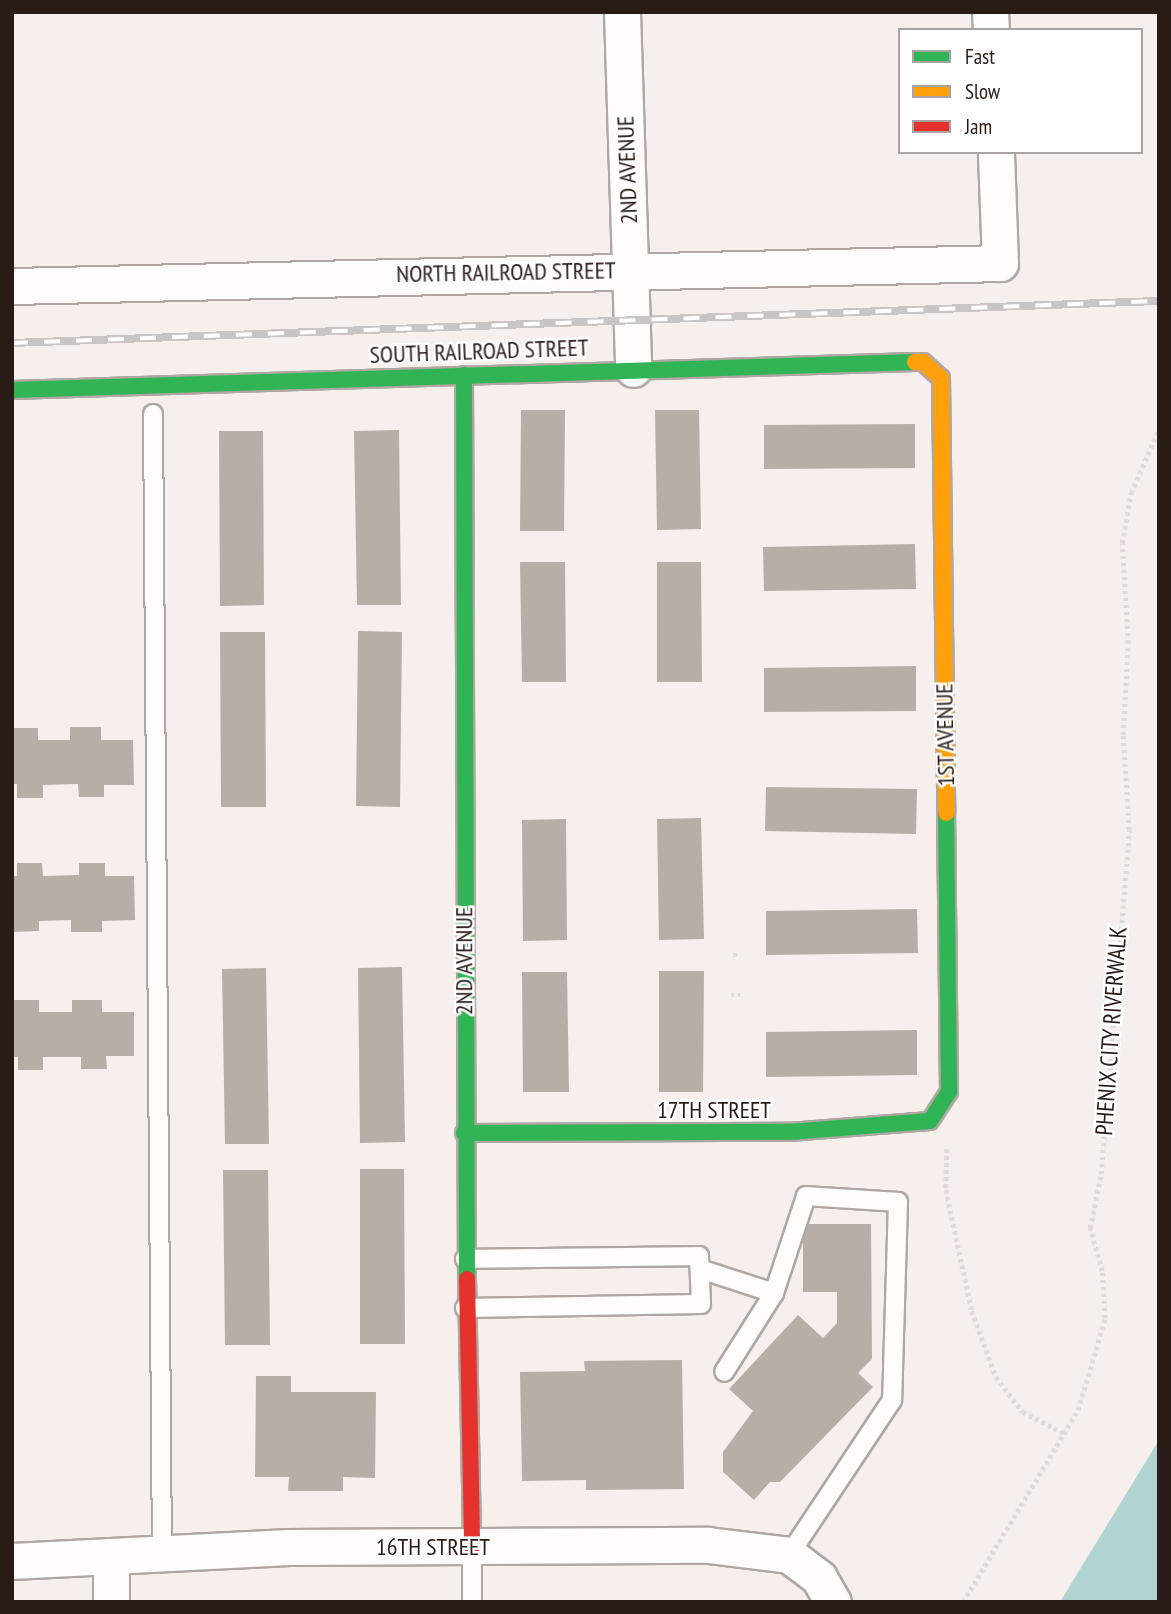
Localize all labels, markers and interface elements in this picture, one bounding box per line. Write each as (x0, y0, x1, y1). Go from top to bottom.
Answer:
legend (898, 28, 1143, 154)
text: Fast (965, 43, 995, 70)
text: Slow (965, 78, 1000, 105)
text: Jam (965, 113, 992, 140)
street label: 2ND AVENUE (611, 115, 643, 225)
street label: NORTH RAILROAD STREET (396, 256, 616, 288)
street label: SOUTH RAILROAD STREET (369, 333, 589, 369)
street label: 1ST AVENUE (930, 683, 960, 787)
street label: 2ND AVENUE (450, 907, 478, 1015)
street label: PHENIX CITY RIVERWALK (1089, 925, 1133, 1137)
street label: 17TH STREET (657, 1096, 771, 1124)
street label: 16TH STREET (376, 1533, 490, 1561)

